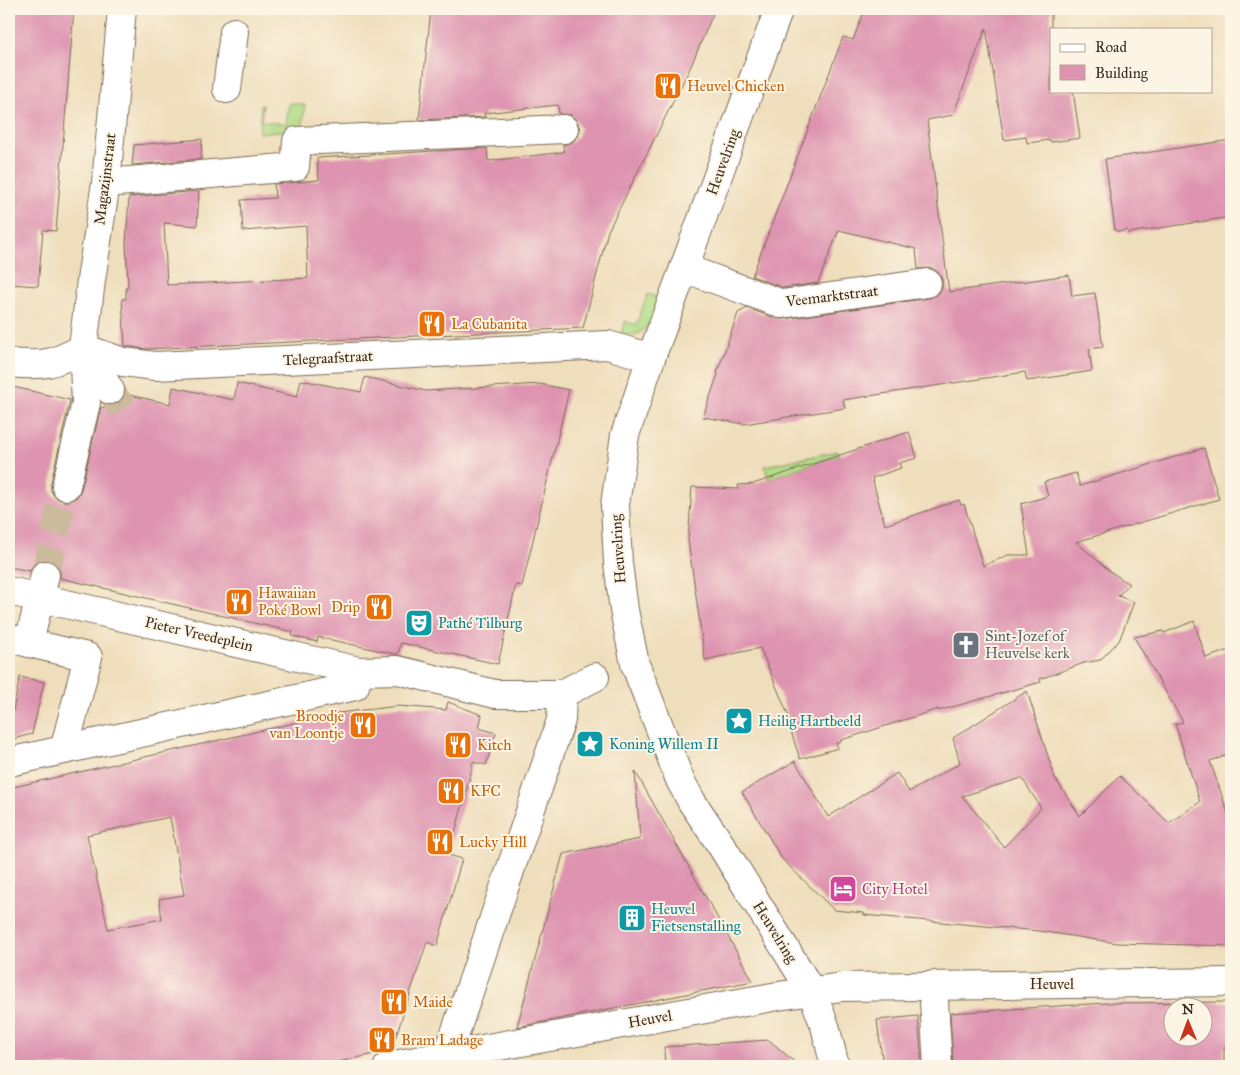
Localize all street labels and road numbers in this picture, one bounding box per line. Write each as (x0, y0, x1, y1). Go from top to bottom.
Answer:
street label: Heuvelring (703, 125, 744, 198)
street label: Magazijnstraat (90, 131, 120, 226)
street label: Veemarktstraat (784, 281, 880, 311)
street label: Telegraafstraat (282, 347, 374, 369)
street label: Heuvelring (607, 513, 629, 584)
street label: Pieter Vreedeplein (143, 613, 255, 655)
street label: Heuvelring (749, 898, 801, 967)
street label: Heuvel (1030, 975, 1075, 993)
street label: Heuvel (627, 1006, 674, 1032)

